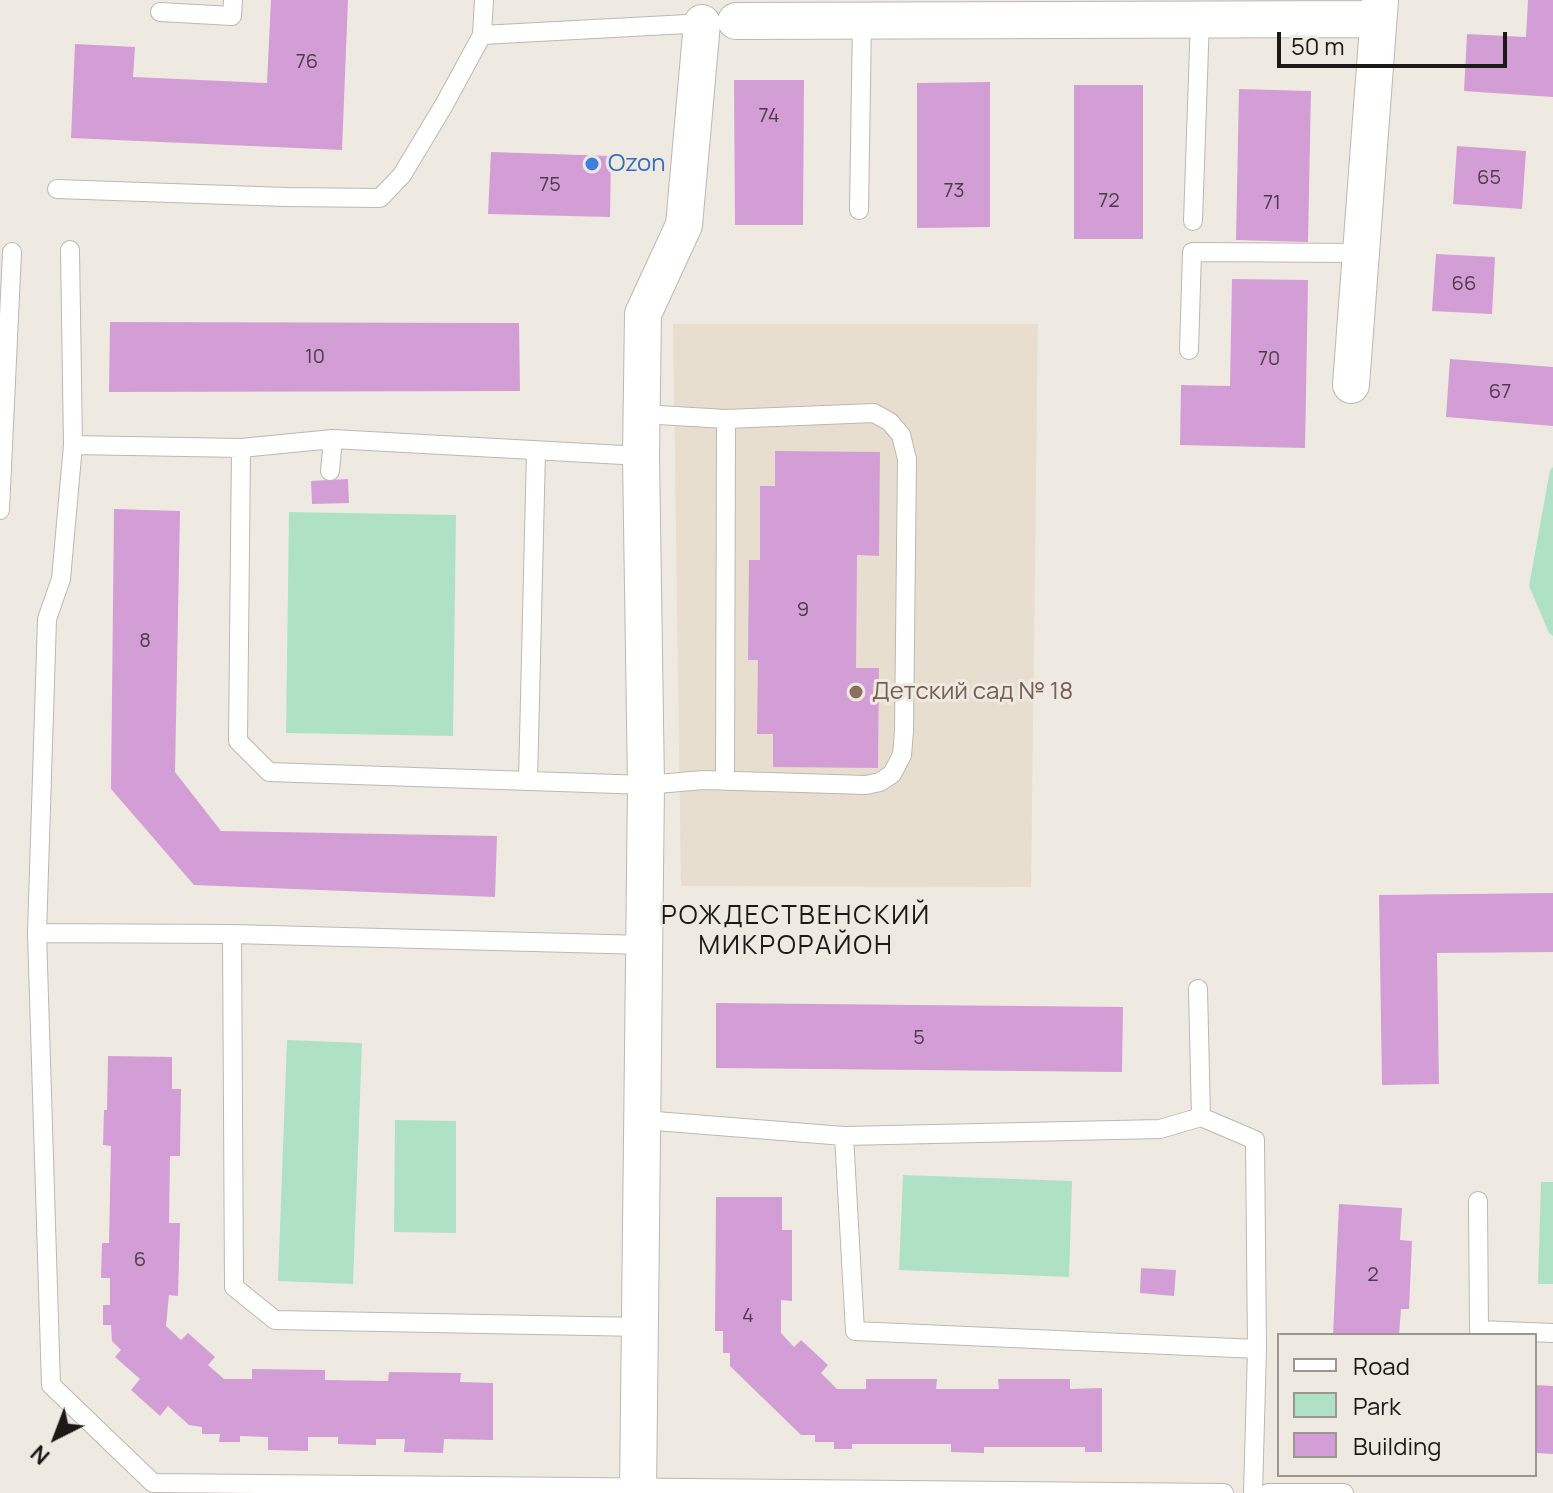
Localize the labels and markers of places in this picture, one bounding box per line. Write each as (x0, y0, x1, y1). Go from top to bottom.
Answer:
place label: Ozon (608, 150, 666, 178)
marker: Ozon (583, 155, 601, 173)
place label: Детский сад № 18 (872, 678, 1073, 706)
marker: Детский сад № 18 (847, 683, 865, 701)

